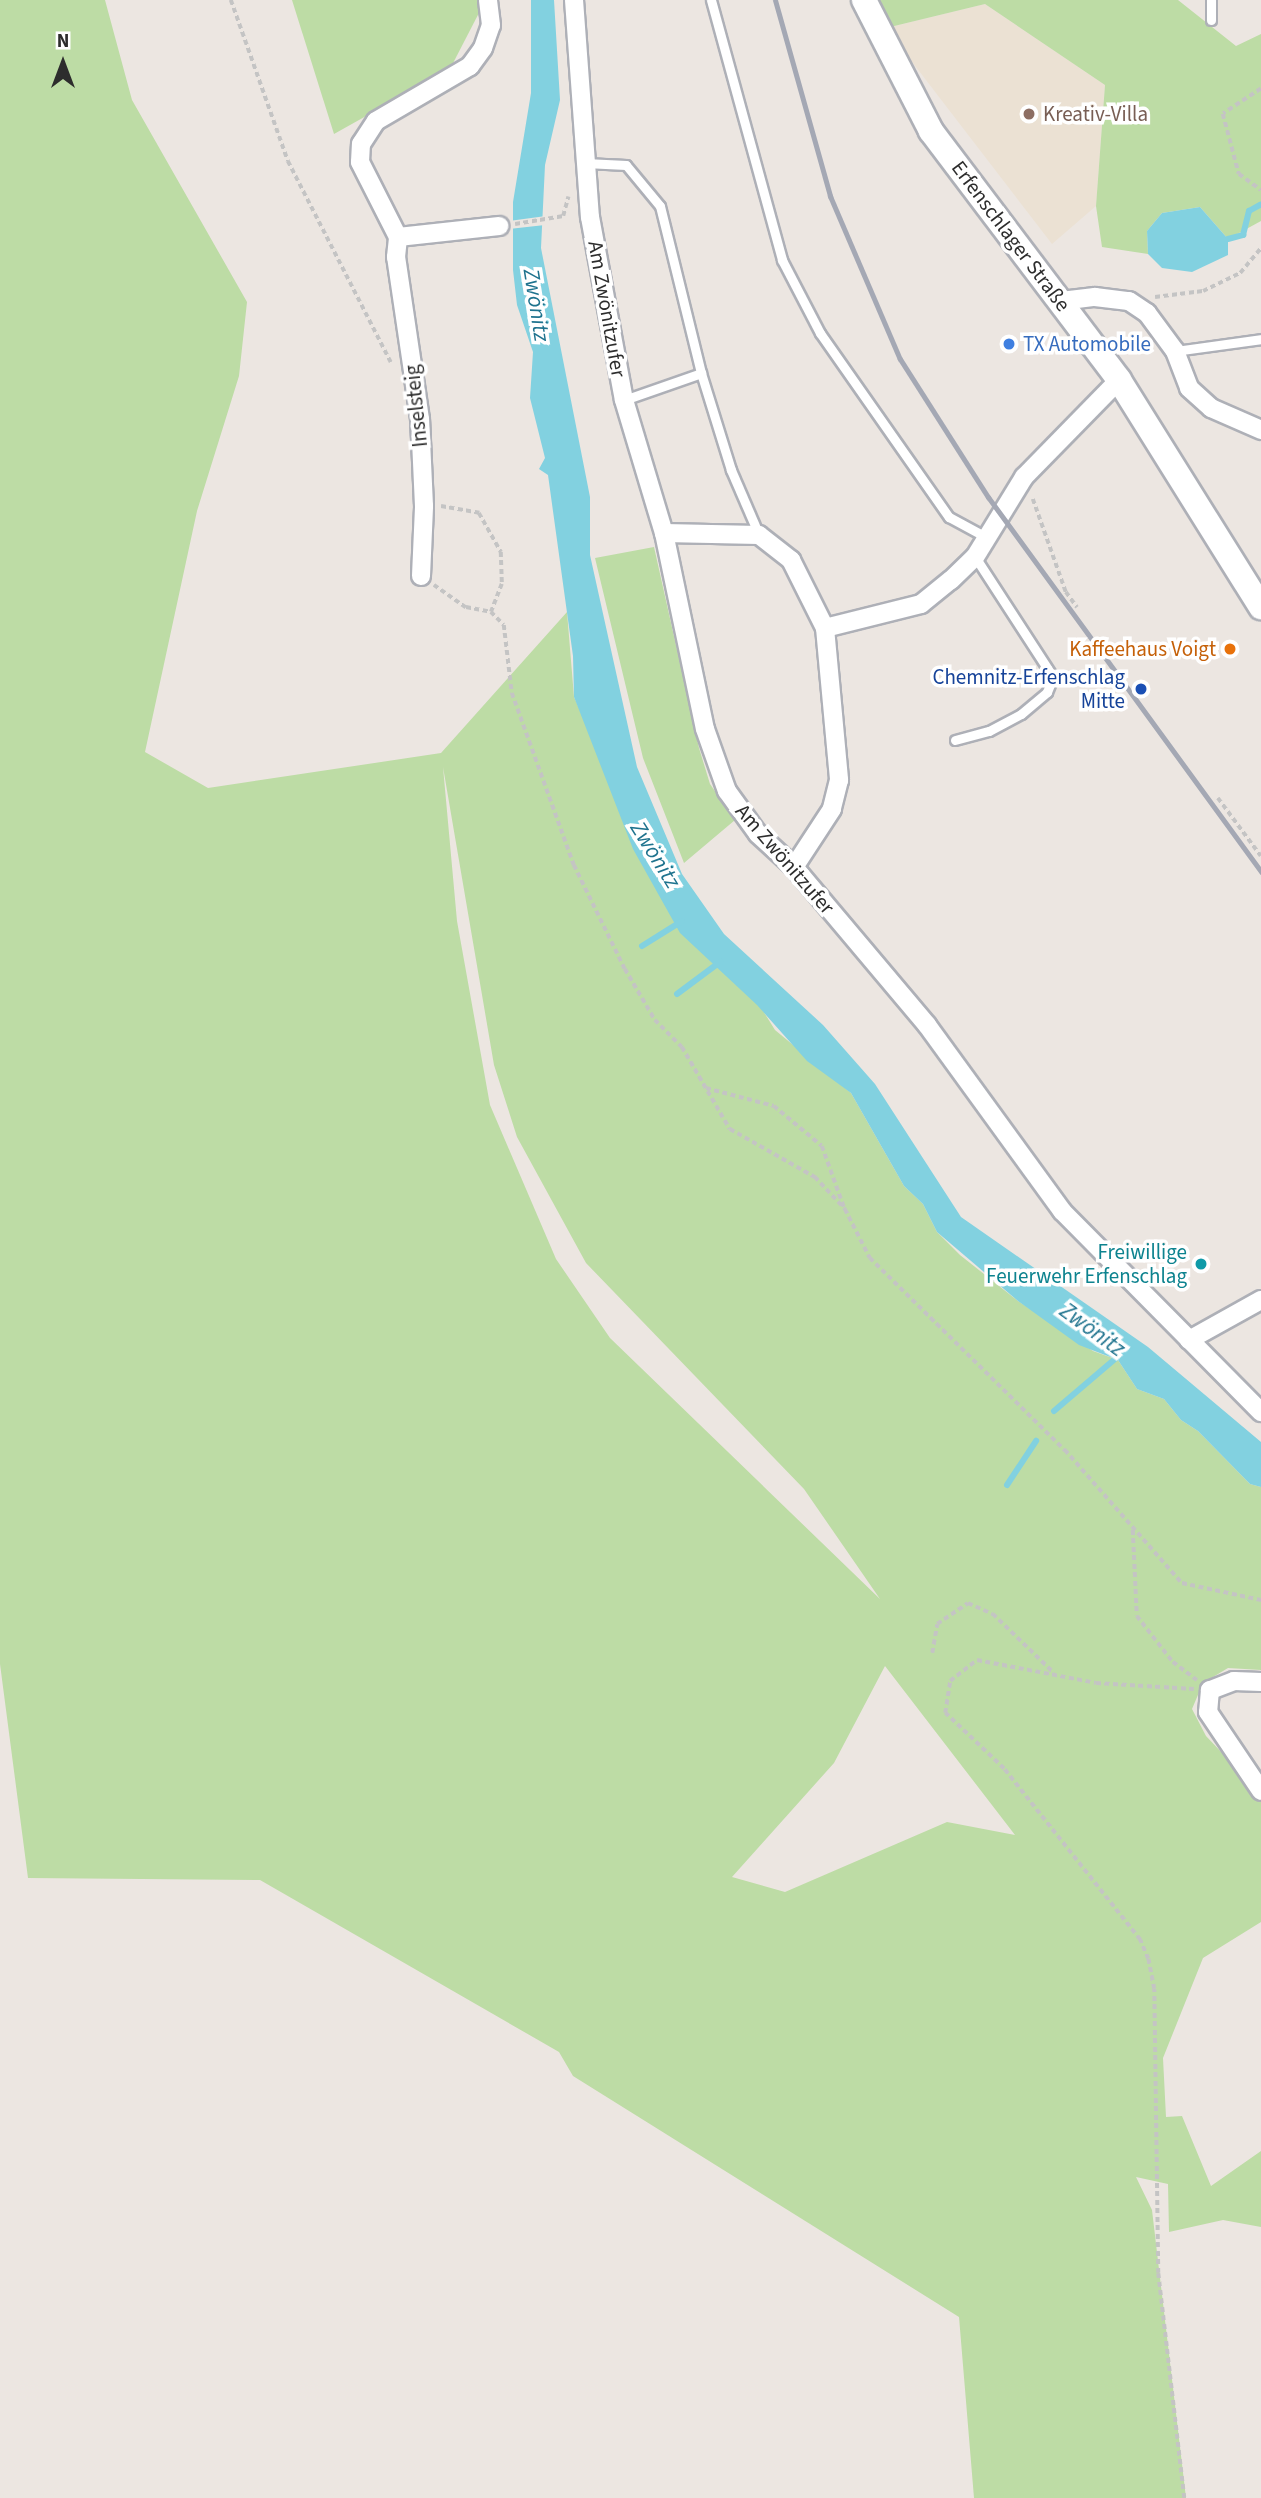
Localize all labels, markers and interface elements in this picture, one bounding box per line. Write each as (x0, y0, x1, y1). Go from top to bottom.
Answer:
north arrow (28, 28, 98, 98)
text: N (57, 28, 69, 55)
place label: Kreativ-Villa (1043, 101, 1148, 127)
marker: Kreativ-Villa (1021, 106, 1037, 122)
street label: Erfenschlager Straße (946, 156, 1076, 316)
street label: Am Zwönitzufer (583, 239, 631, 379)
water label: Zwönitz (517, 266, 555, 344)
place label: TX Automobile (1023, 331, 1151, 357)
marker: TX Automobile (1001, 336, 1017, 352)
street label: Inselsteig (399, 363, 433, 449)
place label: Kaffeehaus Voigt (1069, 636, 1216, 662)
marker: Kaffeehaus Voigt (1222, 641, 1238, 657)
place label: Chemnitz-Erfenschlag Mitte (932, 664, 1125, 714)
marker: Chemnitz-Erfenschlag Mitte (1131, 679, 1151, 699)
street label: Am Zwönitzufer (730, 799, 840, 919)
water label: Zwönitz (624, 816, 686, 894)
place label: Freiwillige Feuerwehr Erfenschlag (986, 1239, 1187, 1289)
marker: Freiwillige Feuerwehr Erfenschlag (1193, 1256, 1209, 1272)
water label: Zwönitz (1054, 1297, 1130, 1363)

